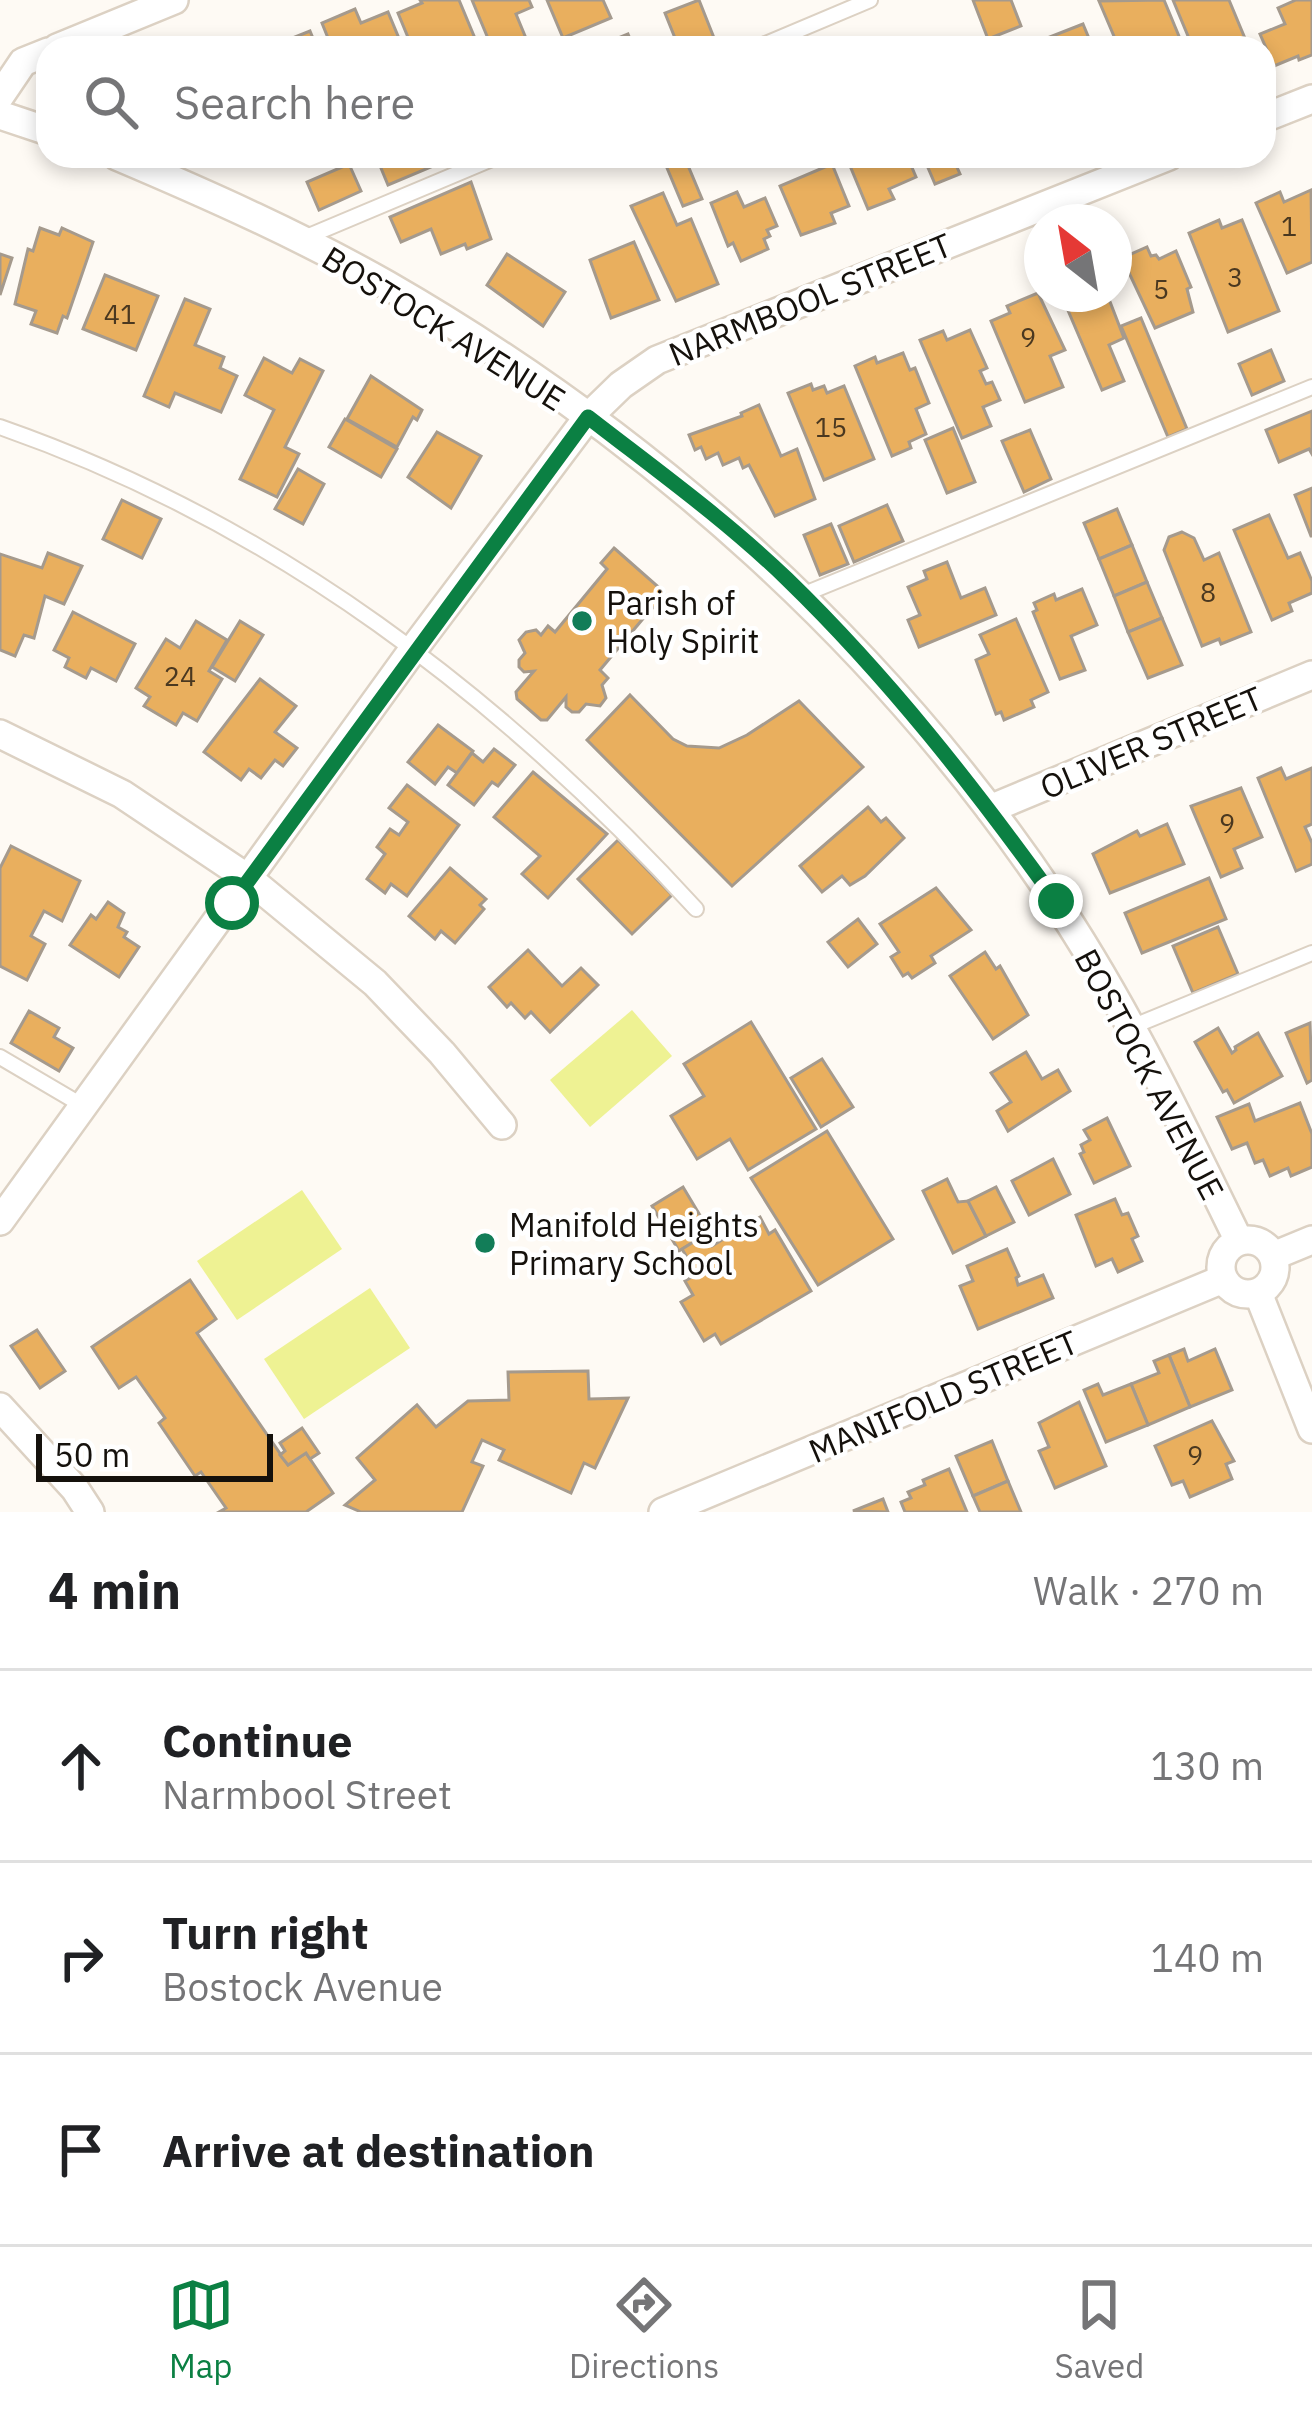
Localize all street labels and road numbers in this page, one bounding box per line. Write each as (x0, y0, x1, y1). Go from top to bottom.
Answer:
street label: NARMBOOL STREET (662, 223, 958, 375)
street label: BOSTOCK AVENUE (315, 236, 573, 420)
street label: OLIVER STREET (1033, 676, 1269, 808)
street label: BOSTOCK AVENUE (1066, 941, 1234, 1207)
street label: MANIFOLD STREET (802, 1320, 1084, 1472)

